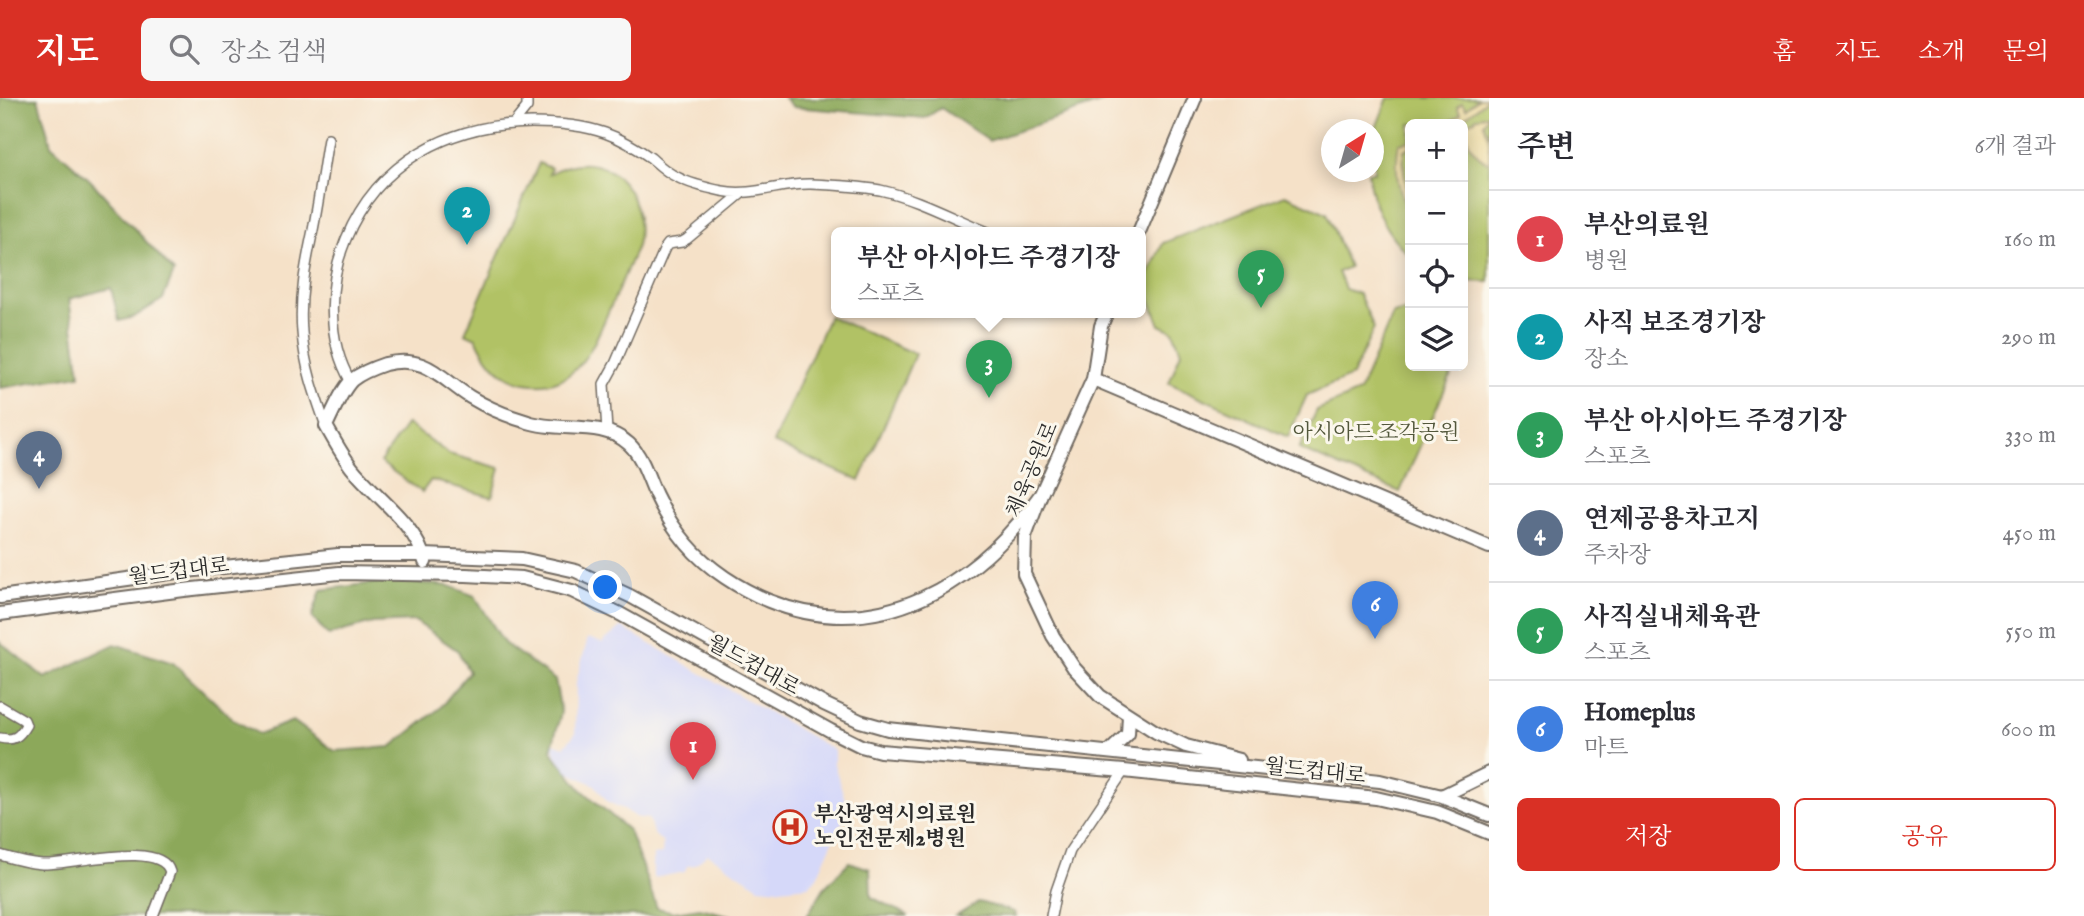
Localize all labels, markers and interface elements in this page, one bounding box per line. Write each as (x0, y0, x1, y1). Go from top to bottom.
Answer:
search box (141, 18, 631, 81)
icon: search (165, 30, 203, 68)
text: 지도 (35, 32, 99, 74)
text: 장소 검색 (221, 36, 327, 69)
text: 홈 (1773, 37, 1796, 68)
text: 지도 (1834, 37, 1880, 68)
text: 소개 (1918, 37, 1965, 68)
text: 문의 (2003, 37, 2049, 68)
north arrow (1321, 119, 1384, 182)
map controls (1405, 119, 1468, 371)
button: + (1405, 119, 1468, 182)
text: 주변 (1517, 129, 1575, 167)
text: 6개 결과 (1975, 132, 2056, 161)
button: − (1405, 182, 1468, 245)
pin: 2 (444, 187, 490, 245)
text: 부산의료원 (1584, 209, 1710, 242)
text: 1 (1536, 225, 1544, 254)
text: 160 m (2004, 225, 2056, 254)
popup (831, 227, 1146, 318)
text: 부산 아시아드 주경기장 (857, 242, 1120, 275)
button: locate (1405, 245, 1468, 308)
text: 병원 (1584, 247, 1628, 276)
pin: 5 (1238, 250, 1284, 308)
text: 스포츠 (857, 280, 924, 309)
text: 사직 보조경기장 (1584, 307, 1766, 340)
button: layers (1405, 308, 1468, 371)
text: 2 (1535, 323, 1545, 352)
text: 290 m (2001, 323, 2056, 352)
pin: 3 (966, 340, 1012, 398)
text: 장소 (1584, 345, 1628, 374)
text: 부산 아시아드 주경기장 (1584, 405, 1847, 438)
street label: 체육공원로 (1001, 418, 1065, 522)
park label: 아시아드 조각공원 (1293, 420, 1459, 447)
text: 3 (1536, 421, 1544, 450)
text: 330 m (2005, 421, 2056, 450)
pin: 4 (16, 431, 62, 489)
text: 스포츠 (1584, 443, 1651, 472)
text: 연제공용차고지 (1584, 503, 1760, 536)
text: 4 (1534, 519, 1546, 548)
text: 450 m (2002, 519, 2056, 548)
text: 주차장 (1584, 541, 1651, 570)
street label: 월드컵대로 (127, 552, 231, 592)
your location (588, 570, 622, 604)
pin: 6 (1352, 581, 1398, 639)
text: 사직실내체육관 (1584, 601, 1760, 634)
text: 5 (1536, 617, 1544, 646)
text: 550 m (2005, 617, 2056, 646)
street label: 월드컵대로 (702, 630, 804, 702)
text: 스포츠 (1584, 639, 1651, 668)
text: Homeplus (1584, 696, 1695, 729)
text: 6 (1535, 715, 1545, 744)
text: 600 m (2001, 715, 2056, 744)
pin: 1 (670, 722, 716, 780)
text: 마트 (1584, 734, 1628, 763)
street label: 월드컵대로 (1263, 753, 1367, 791)
button: 저장 (1517, 798, 1780, 871)
button: 공유 (1794, 798, 2056, 871)
place label: 부산광역시의료원 노인전문제2병원 (814, 802, 976, 853)
hospital icon: 부산광역시의료원 노인전문제2병원 (771, 808, 809, 846)

